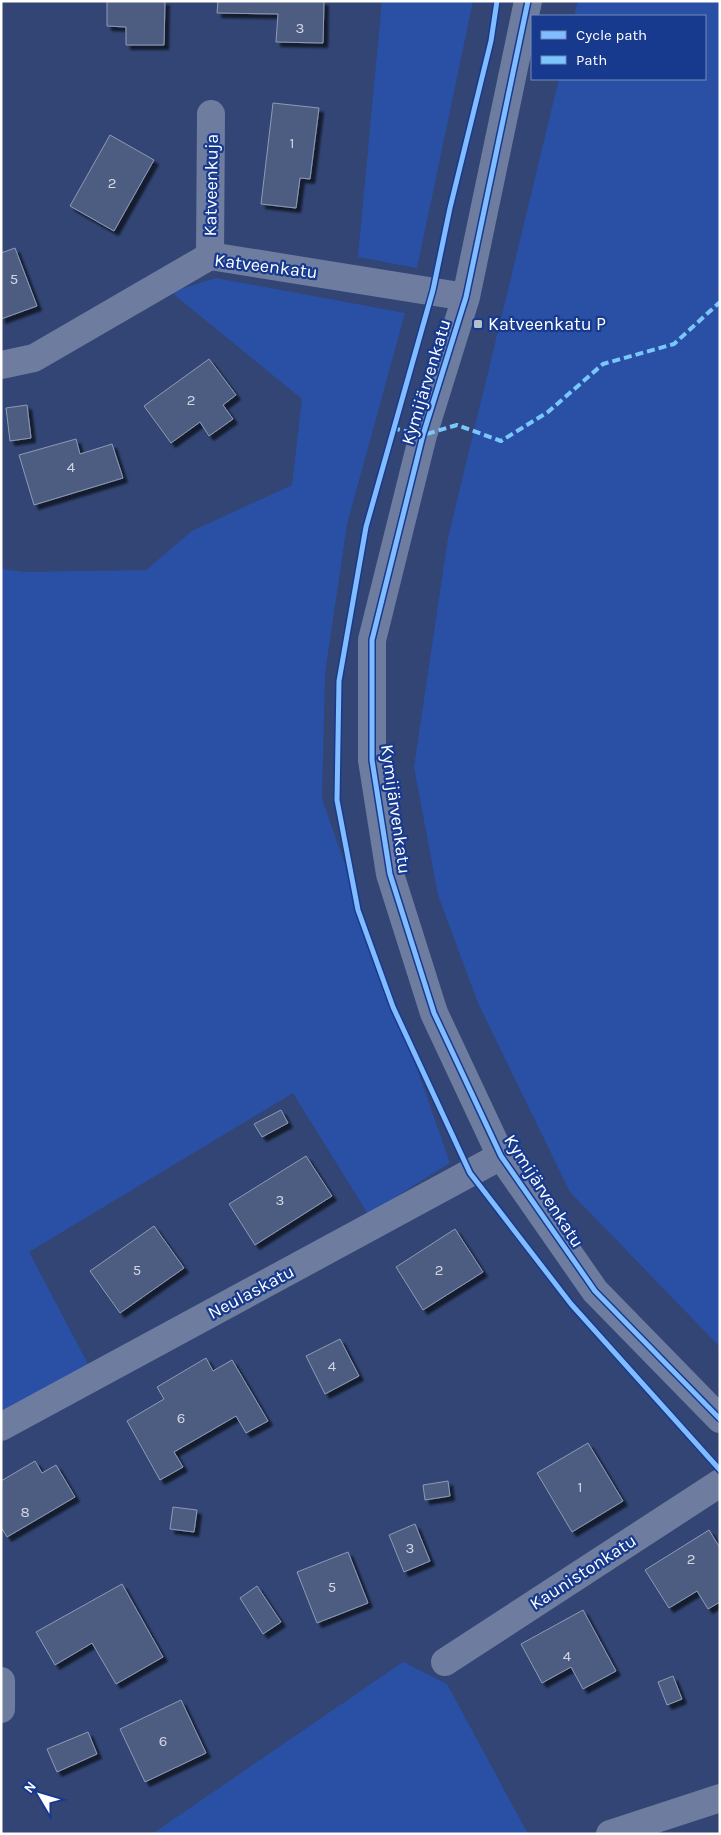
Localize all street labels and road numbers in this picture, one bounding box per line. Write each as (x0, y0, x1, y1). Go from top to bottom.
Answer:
street label: Katveenkuja (199, 134, 223, 236)
street label: Katveenkatu (213, 249, 319, 283)
street label: Kymijärvenkatu (396, 316, 456, 448)
street label: Kymijärvenkatu (376, 743, 416, 875)
street label: Kymijärvenkatu (499, 1130, 589, 1252)
street label: Neulaskatu (204, 1260, 298, 1324)
street label: Kaunistonkatu (526, 1529, 640, 1615)

